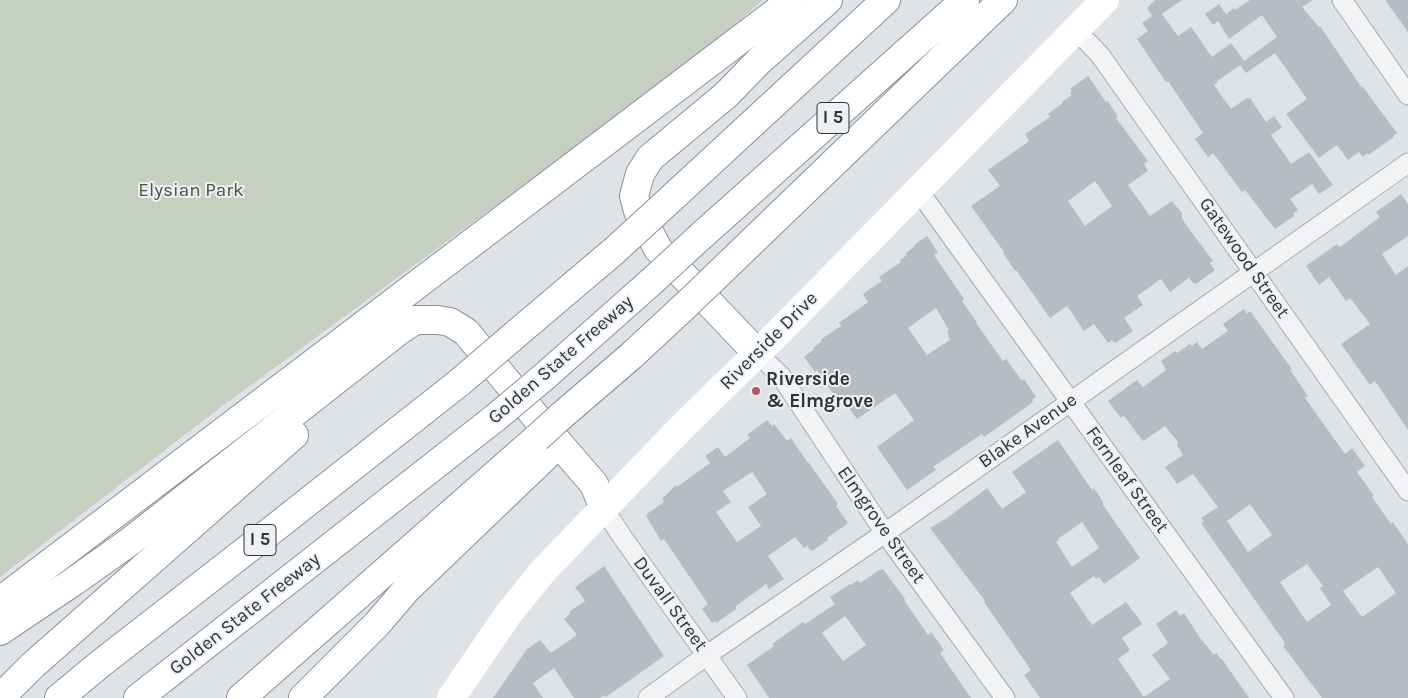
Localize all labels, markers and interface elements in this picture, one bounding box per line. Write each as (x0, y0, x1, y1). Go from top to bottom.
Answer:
road number: I 5 (817, 102, 849, 134)
park label: Elysian Park (138, 180, 244, 202)
street label: Gatewood Street (1194, 193, 1294, 323)
street label: Riverside Drive (715, 287, 823, 395)
street label: Golden State Freeway (484, 291, 638, 429)
place label: Riverside & Elmgrove (766, 369, 873, 413)
marker: Riverside & Elmgrove (750, 385, 762, 397)
street label: Blake Avenue (974, 389, 1082, 473)
street label: Fernleaf Street (1081, 422, 1173, 538)
street label: Elmgrove Street (832, 462, 930, 588)
road number: I 5 (244, 524, 276, 556)
street label: Golden State Freeway (165, 548, 325, 680)
street label: Duvall Street (628, 552, 712, 656)

